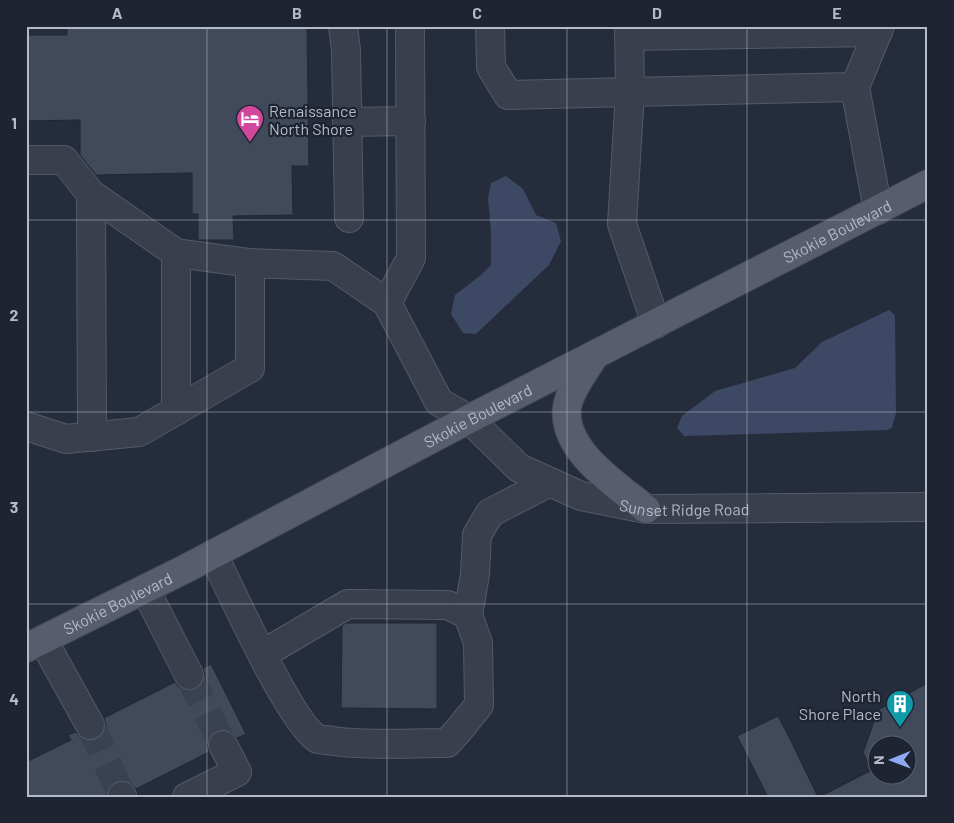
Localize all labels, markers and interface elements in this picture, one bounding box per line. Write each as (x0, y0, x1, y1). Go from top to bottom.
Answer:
text: A (112, 3, 123, 22)
text: B (292, 3, 302, 22)
text: C (472, 3, 482, 22)
text: D (652, 3, 662, 22)
text: E (832, 3, 842, 22)
place label: Renaissance North Shore (269, 101, 357, 138)
hotel icon: Renaissance North Shore (235, 104, 265, 143)
text: 1 (11, 113, 17, 132)
street label: Skokie Boulevard (779, 195, 894, 266)
text: 2 (10, 305, 19, 324)
street label: Skokie Boulevard (420, 379, 535, 451)
street label: Sunset Ridge Road (618, 494, 749, 519)
text: 3 (10, 497, 18, 516)
street label: Skokie Boulevard (60, 568, 175, 638)
place label: North Shore Place (799, 686, 881, 723)
text: 4 (9, 689, 19, 708)
building icon: North Shore Place (885, 689, 915, 728)
north arrow (866, 736, 916, 786)
text: N (870, 755, 887, 765)

